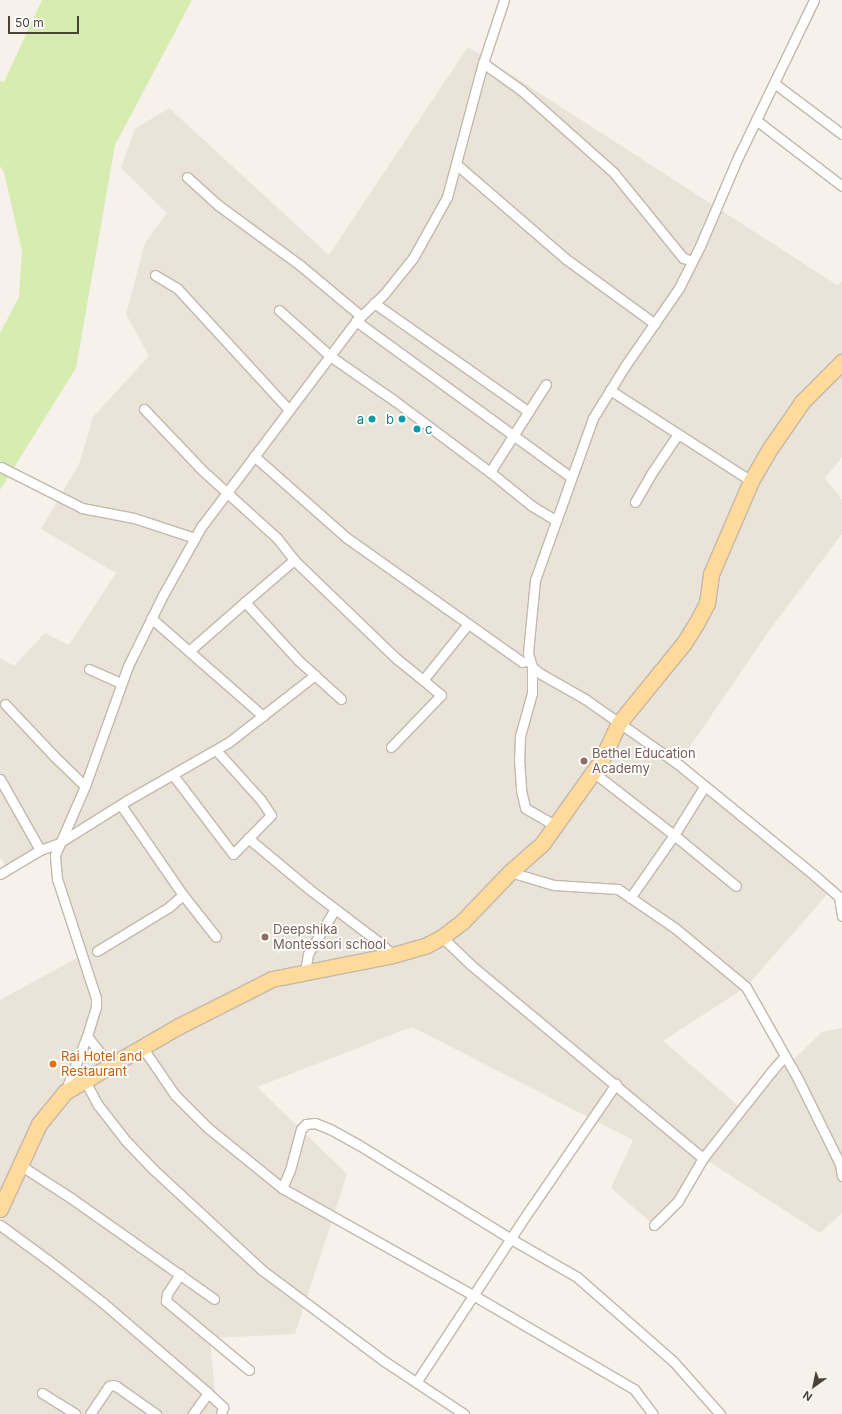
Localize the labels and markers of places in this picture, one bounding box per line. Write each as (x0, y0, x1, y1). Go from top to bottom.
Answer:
place label: a (357, 411, 364, 427)
place label: b (386, 411, 394, 427)
marker: a (367, 414, 377, 424)
marker: b (397, 414, 407, 424)
place label: c (425, 421, 432, 437)
marker: c (412, 424, 422, 434)
place label: Bethel Education Academy (592, 746, 696, 777)
marker: Bethel Education Academy (579, 756, 589, 766)
place label: Deepshika Montessori school (273, 922, 386, 953)
marker: Deepshika Montessori school (260, 932, 270, 942)
place label: Rai Hotel and Restaurant (61, 1049, 142, 1080)
marker: Rai Hotel and Restaurant (48, 1059, 58, 1069)

